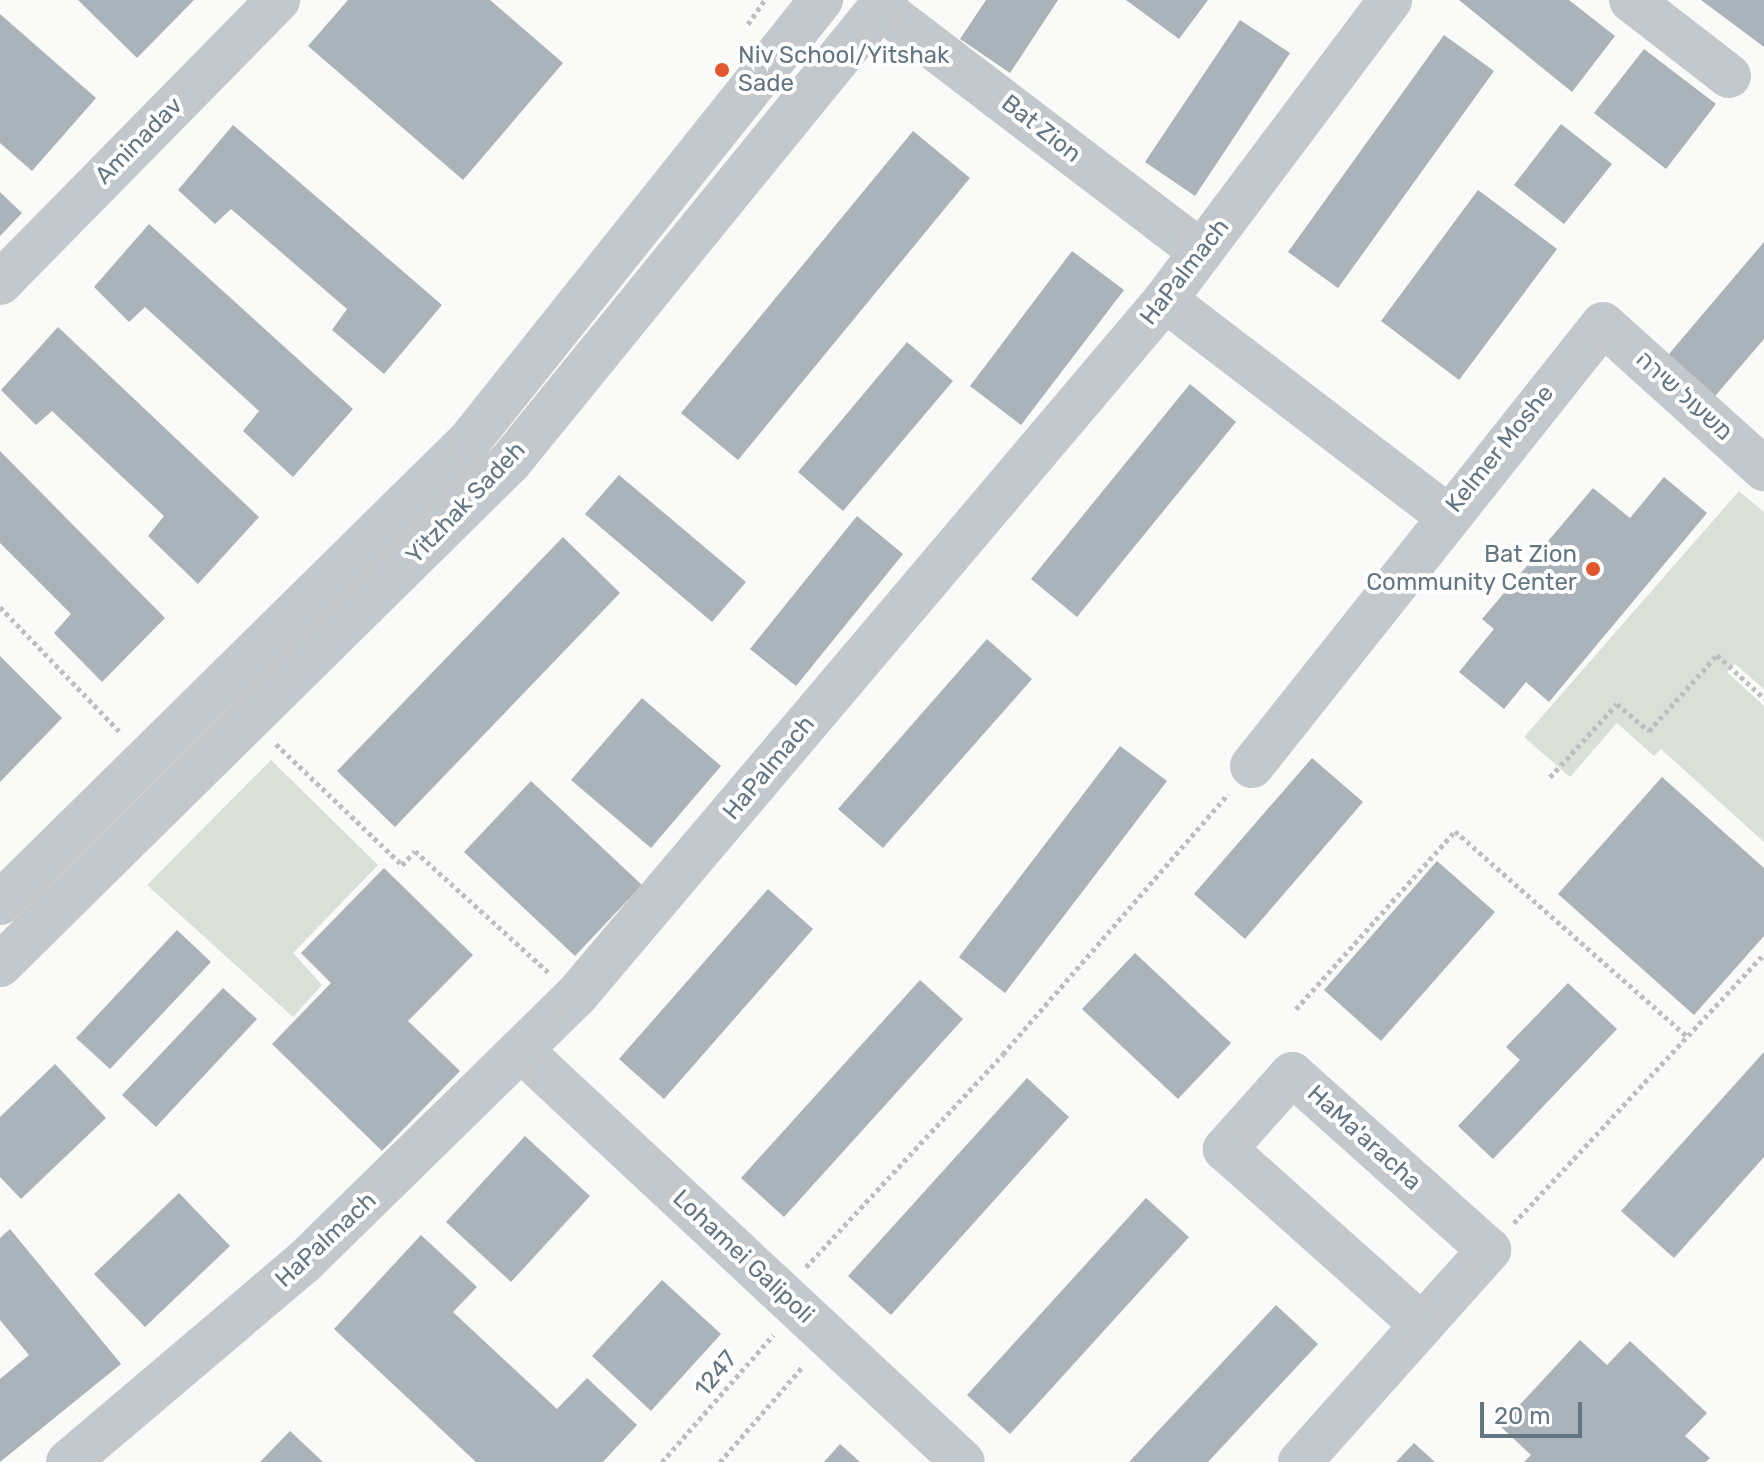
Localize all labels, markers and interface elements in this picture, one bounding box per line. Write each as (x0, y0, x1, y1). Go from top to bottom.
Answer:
place label: Niv School/Yitshak Sade (738, 42, 950, 98)
marker: Niv School/Yitshak Sade (713, 61, 731, 79)
street label: Bat Zion (996, 89, 1086, 169)
street label: Aminadav (89, 91, 189, 191)
street label: HaPalmach (1135, 213, 1235, 331)
street label: משעול שירה (1630, 345, 1738, 447)
street label: Kelmer Moshe (1440, 379, 1560, 519)
street label: Yitzhak Sadeh (400, 436, 532, 570)
place label: Bat Zion Community Center (1366, 541, 1577, 597)
marker: Bat Zion Community Center (1584, 560, 1602, 578)
street label: HaPalmach (717, 710, 821, 826)
street label: HaMa'aracha (1301, 1079, 1427, 1197)
street label: Lohamei Galipoli (667, 1184, 819, 1330)
street label: HaPalmach (270, 1186, 382, 1294)
street label: 1247 (689, 1345, 743, 1403)
scale bar (1484, 1386, 1586, 1436)
text: 20 m (1494, 1402, 1551, 1430)

